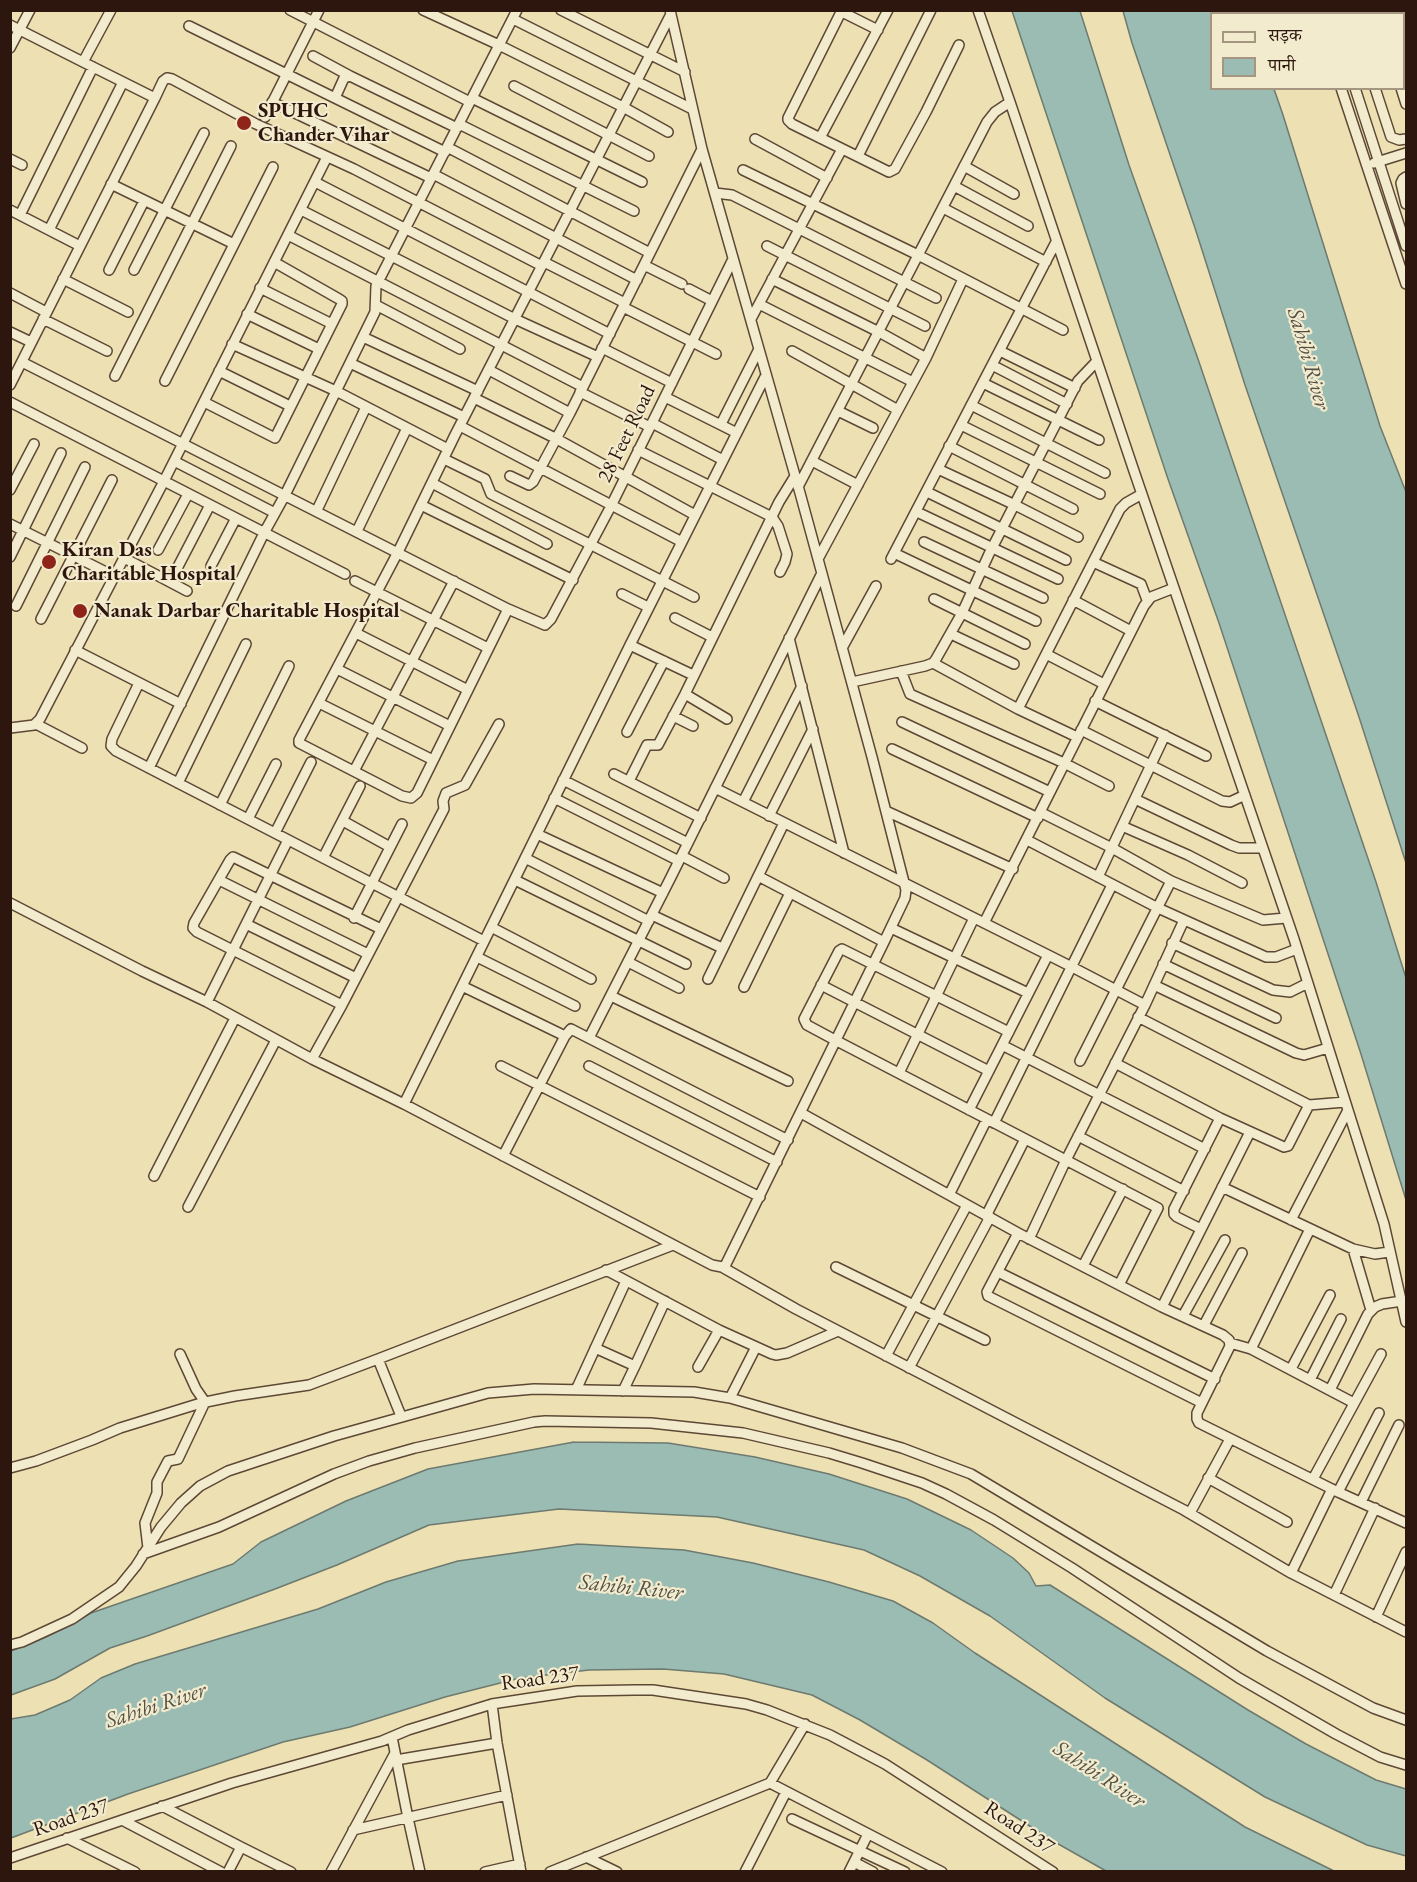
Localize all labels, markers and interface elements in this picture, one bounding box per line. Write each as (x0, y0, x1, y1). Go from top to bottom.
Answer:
legend (1210, 12, 1405, 90)
text: सड़क (1268, 23, 1302, 46)
text: पानी (1268, 53, 1295, 76)
place label: SPUHC Chander Vihar (258, 98, 389, 148)
marker: SPUHC Chander Vihar (235, 114, 253, 132)
water label: Sahibi River (1281, 305, 1335, 413)
street label: 28 Feet Road (593, 381, 661, 487)
place label: Kiran Das Charitable Hospital (62, 537, 236, 587)
marker: Kiran Das Charitable Hospital (40, 553, 58, 571)
place label: Nanak Darbar Charitable Hospital (94, 598, 400, 624)
marker: Nanak Darbar Charitable Hospital (71, 602, 89, 620)
water label: Sahibi River (578, 1569, 684, 1607)
street label: Road 237 (499, 1661, 581, 1697)
water label: Sahibi River (102, 1677, 210, 1735)
water label: Sahibi River (1048, 1735, 1150, 1815)
street label: Road 237 (30, 1793, 112, 1843)
street label: Road 237 (979, 1796, 1059, 1860)

